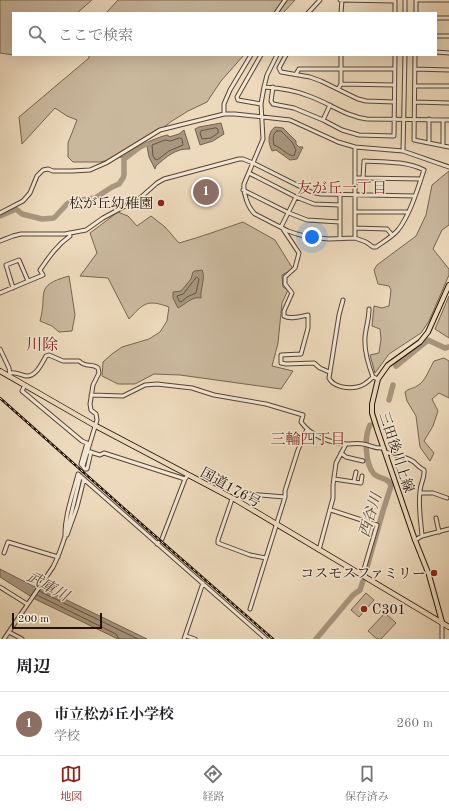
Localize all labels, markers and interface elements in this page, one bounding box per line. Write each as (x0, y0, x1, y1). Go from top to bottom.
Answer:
search box (12, 12, 437, 56)
icon: search (26, 23, 48, 45)
text: ここで検索 (58, 29, 133, 44)
pin: 1 (193, 177, 219, 207)
district label: 友が丘一丁目 (297, 179, 387, 197)
place label: 松が丘幼稚園 (69, 196, 153, 211)
marker: 松が丘幼稚園 (156, 198, 166, 208)
your location (302, 227, 322, 247)
district label: 川除 (26, 336, 58, 354)
street label: 三田後川上線 (376, 410, 417, 494)
district label: 三輪四丁目 (270, 431, 346, 448)
street label: 国道176号 (198, 465, 263, 510)
water label: 西谷川 (356, 489, 386, 539)
place label: コスモスファミリー (300, 567, 426, 581)
water label: 武庫川 (24, 568, 73, 606)
marker: コスモスファミリー (429, 568, 439, 578)
place label: C301 (372, 603, 406, 617)
marker: C301 (359, 604, 369, 614)
scale bar (12, 611, 102, 630)
text: 200 m (18, 614, 49, 625)
text: 周辺 (16, 659, 50, 676)
text: 市立松が丘小学校 (54, 708, 174, 723)
text: 1 (25, 717, 33, 730)
text: 260 m (396, 717, 433, 730)
text: 学校 (54, 730, 80, 743)
tab: 地図 (60, 763, 82, 805)
tab: 経路 (202, 763, 224, 805)
tab: 保存済み (345, 763, 389, 805)

